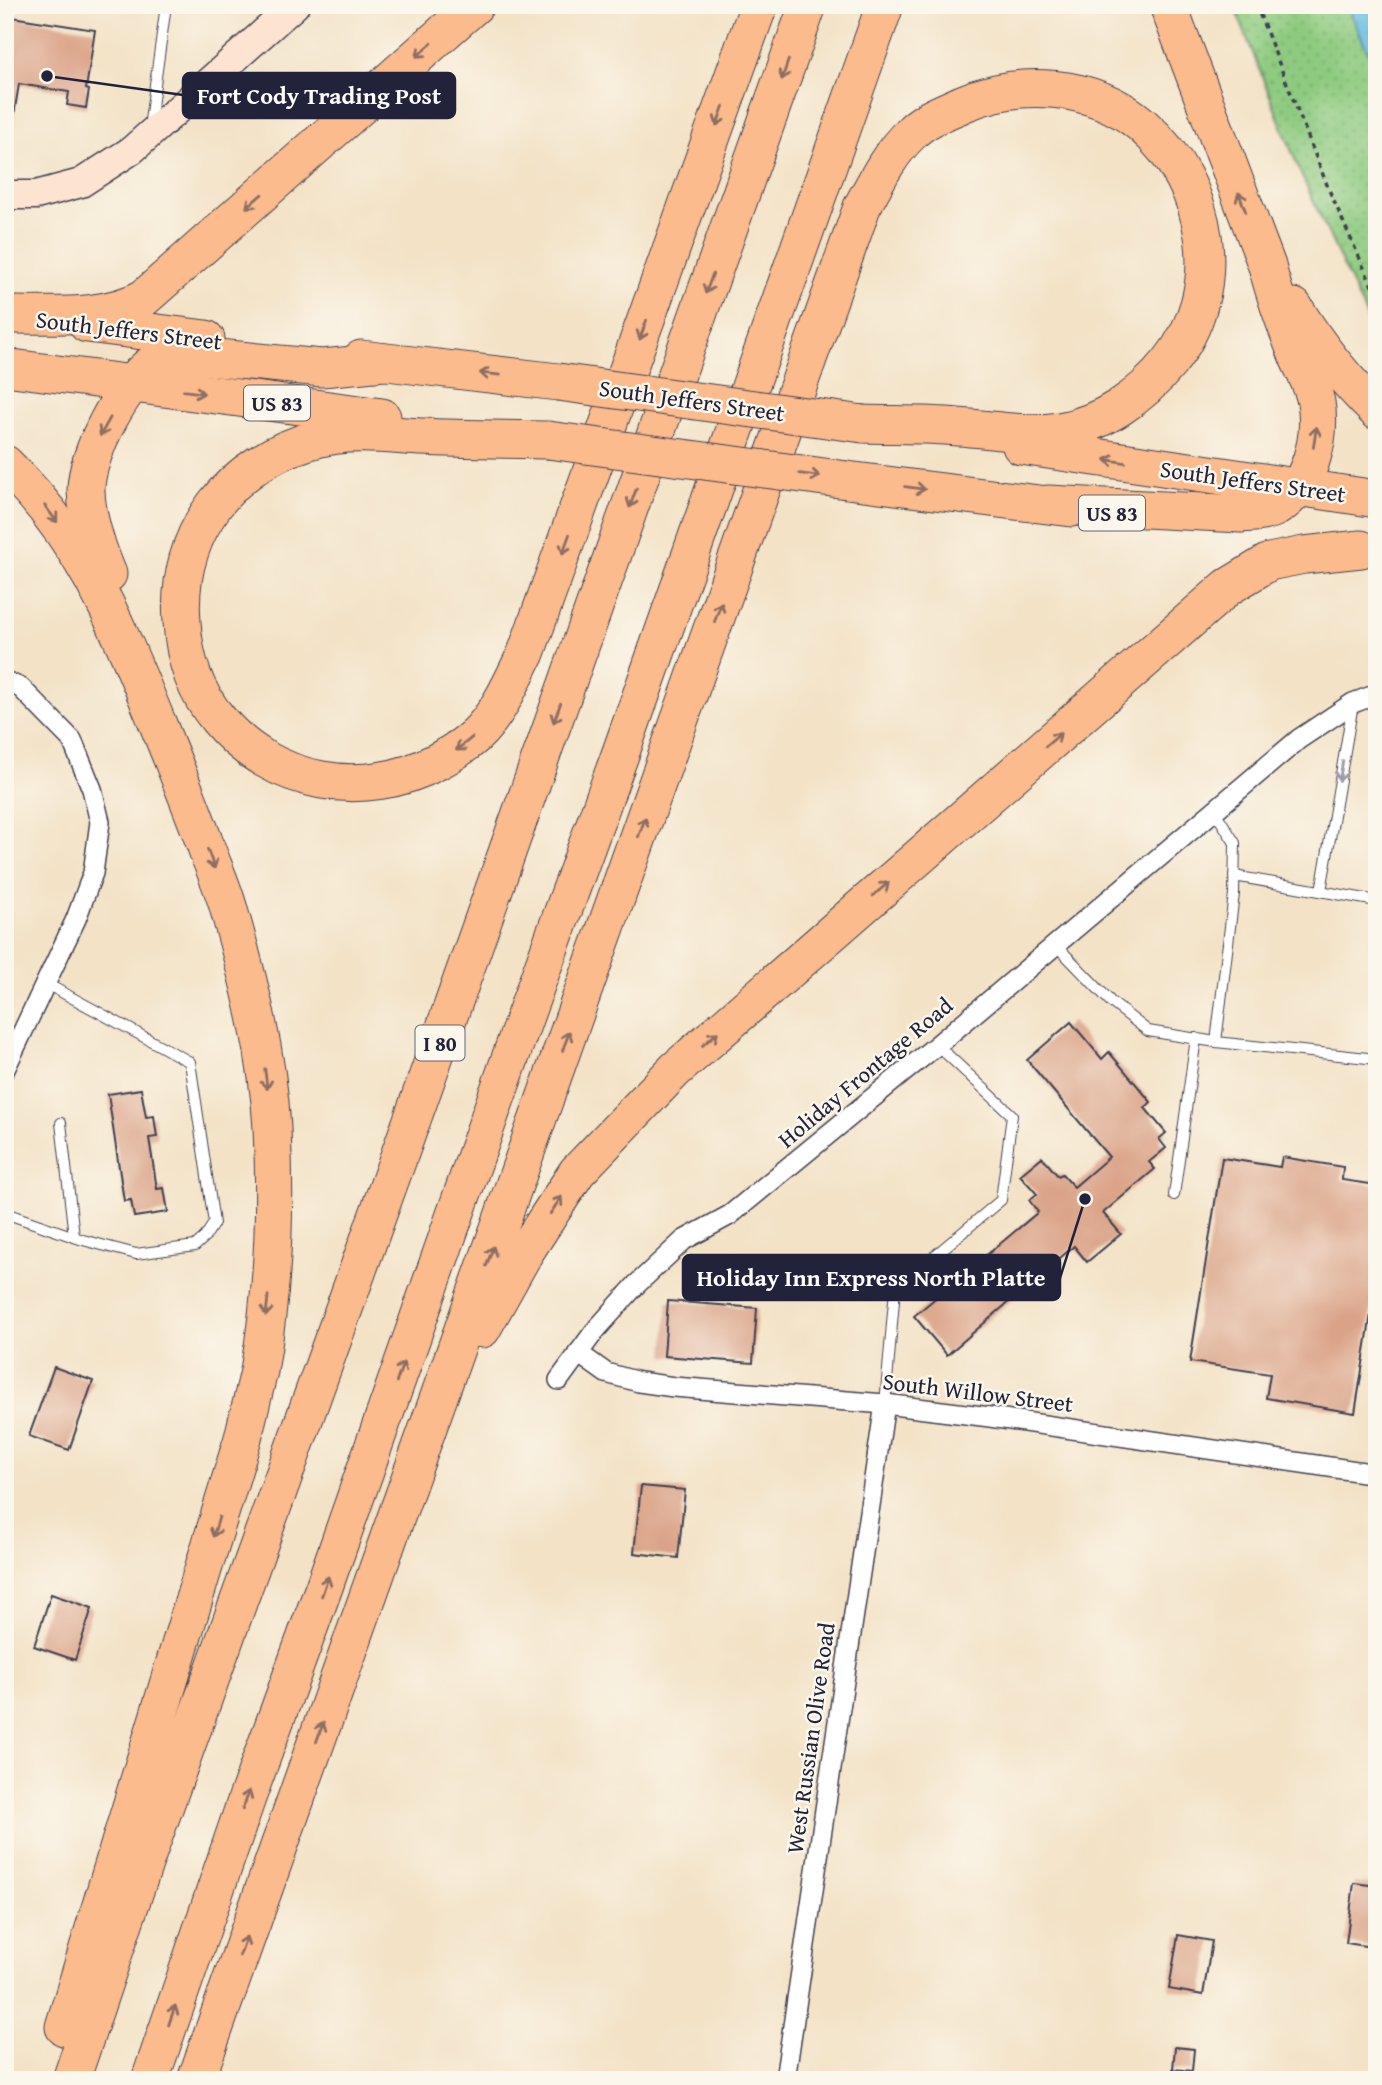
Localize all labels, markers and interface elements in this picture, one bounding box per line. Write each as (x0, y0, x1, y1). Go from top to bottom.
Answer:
one-way arrow (416, 42, 433, 59)
one-way arrow (778, 58, 790, 80)
callout: Fort Cody Trading Post (183, 73, 455, 118)
text: Fort Cody Trading Post (197, 78, 441, 113)
one-way arrow (713, 104, 725, 126)
one-way arrow (1235, 191, 1248, 213)
one-way arrow (245, 193, 263, 209)
one-way arrow (702, 273, 715, 295)
street label: South Jeffers Street (34, 302, 224, 358)
one-way arrow (636, 318, 648, 340)
one-way arrow (480, 367, 502, 380)
street label: South Jeffers Street (597, 371, 787, 429)
one-way arrow (182, 386, 205, 399)
road number: US 83 (244, 386, 310, 420)
one-way arrow (98, 416, 112, 436)
one-way arrow (1309, 426, 1322, 449)
street label: South Jeffers Street (1158, 452, 1348, 510)
one-way arrow (1104, 454, 1127, 467)
one-way arrow (798, 469, 821, 482)
one-way arrow (903, 482, 926, 495)
one-way arrow (626, 487, 638, 509)
road number: US 83 (1079, 496, 1145, 530)
one-way arrow (44, 504, 59, 523)
one-way arrow (559, 532, 571, 554)
one-way arrow (713, 602, 725, 624)
one-way arrow (550, 701, 562, 723)
one-way arrow (1043, 732, 1061, 748)
one-way arrow (455, 736, 473, 751)
one-way arrow (1334, 759, 1348, 782)
one-way arrow (637, 816, 649, 838)
one-way arrow (205, 847, 218, 869)
one-way arrow (872, 882, 890, 898)
street label: Holiday Frontage Road (771, 989, 960, 1155)
road number: I 80 (416, 1026, 464, 1060)
one-way arrow (561, 1031, 573, 1053)
one-way arrow (701, 1031, 719, 1047)
one-way arrow (259, 1067, 272, 1090)
one-way arrow (548, 1196, 563, 1215)
one-way arrow (484, 1245, 497, 1267)
callout: Holiday Inn Express North Platte (683, 1255, 1060, 1300)
text: Holiday Inn Express North Platte (696, 1260, 1046, 1295)
one-way arrow (260, 1294, 273, 1317)
one-way arrow (395, 1361, 407, 1383)
street label: South Willow Street (881, 1364, 1075, 1420)
one-way arrow (209, 1516, 222, 1538)
one-way arrow (319, 1576, 332, 1598)
street label: West Russian Olive Road (777, 1620, 843, 1856)
one-way arrow (314, 1721, 327, 1743)
one-way arrow (241, 1790, 254, 1812)
one-way arrow (238, 1936, 250, 1958)
one-way arrow (167, 2005, 179, 2027)

